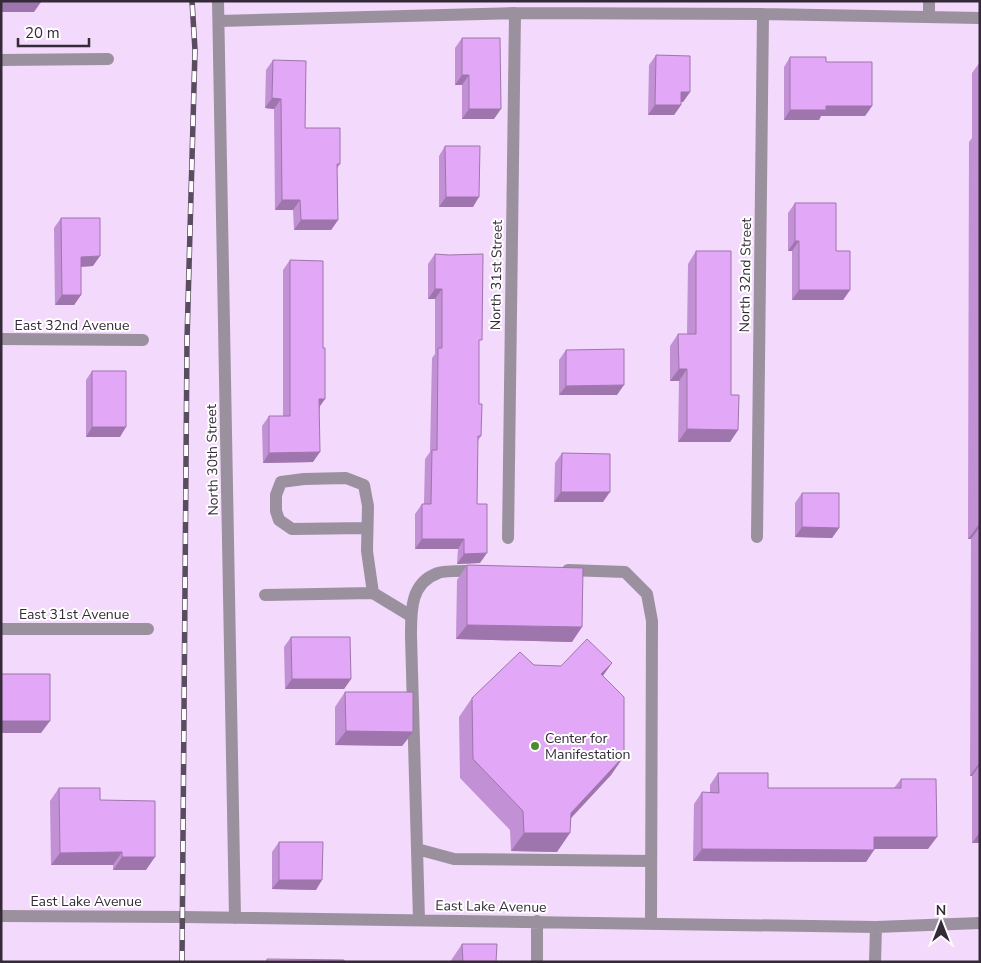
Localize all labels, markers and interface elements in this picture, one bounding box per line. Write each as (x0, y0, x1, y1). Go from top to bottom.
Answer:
scale bar (18, 15, 89, 47)
text: 20 m (25, 23, 60, 43)
street label: North 32nd Street (735, 217, 756, 333)
street label: North 31st Street (486, 220, 507, 330)
street label: East 32nd Avenue (15, 316, 129, 335)
street label: North 30th Street (202, 404, 223, 516)
street label: East 31st Avenue (19, 605, 129, 624)
place label: Center for Manifestation (545, 729, 630, 764)
marker: Center for Manifestation (529, 740, 541, 752)
street label: East Lake Avenue (30, 892, 142, 911)
street label: East Lake Avenue (435, 896, 547, 917)
north arrow (916, 898, 966, 948)
text: N (936, 901, 946, 920)

